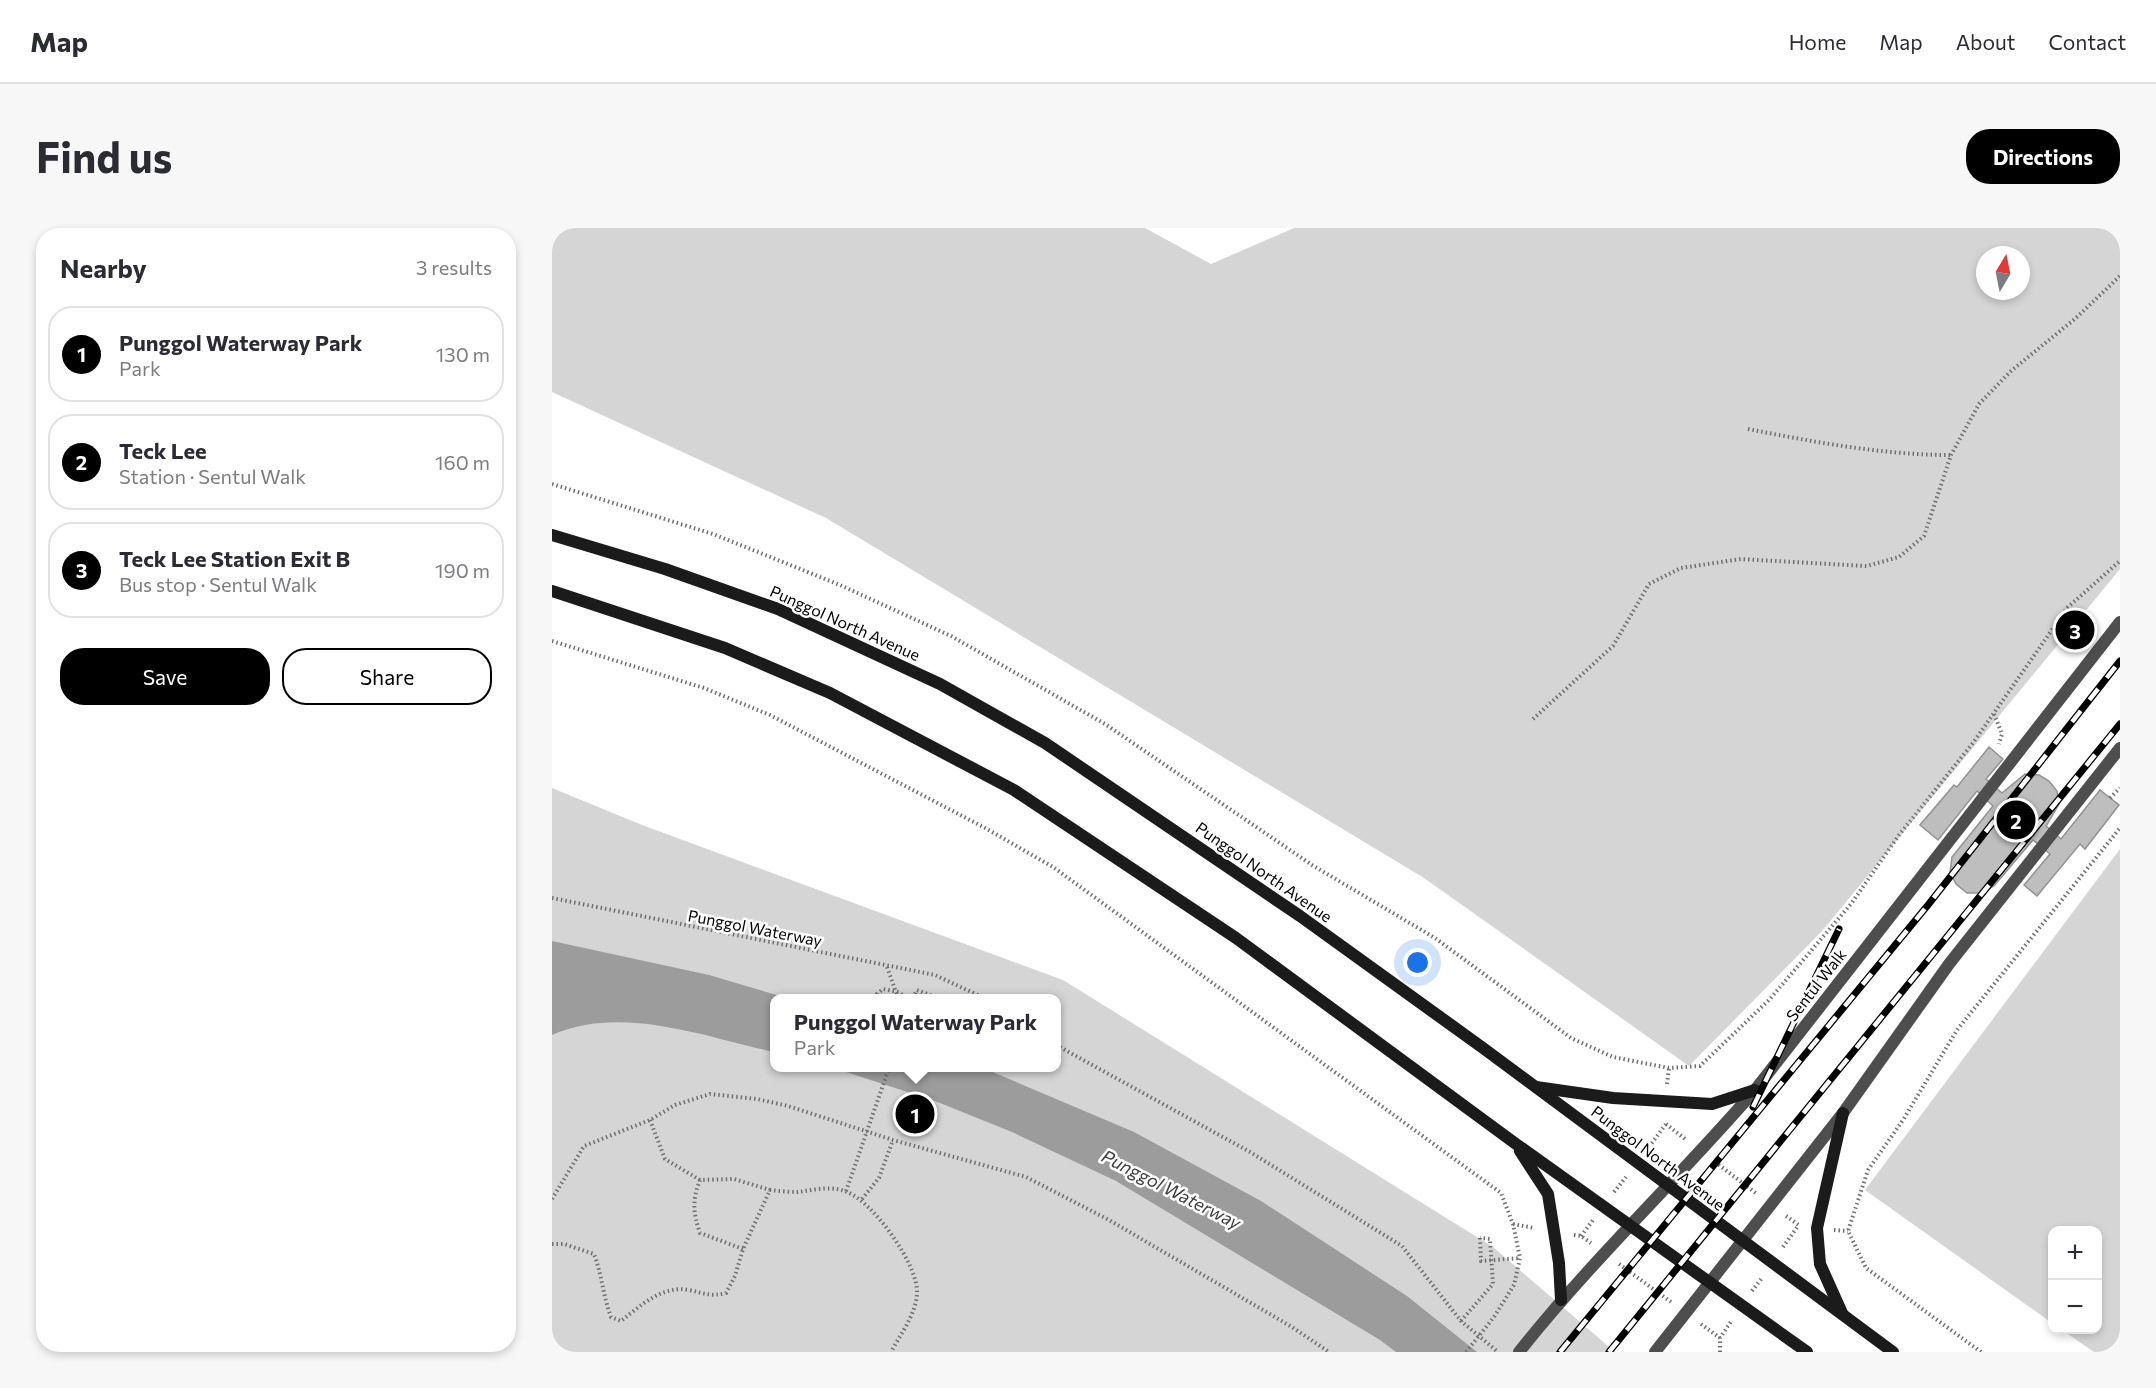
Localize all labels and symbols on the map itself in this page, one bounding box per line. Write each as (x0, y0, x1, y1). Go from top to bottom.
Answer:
north arrow (1976, 246, 2030, 300)
street label: Punggol North Avenue (767, 581, 923, 664)
pin: 3 (2056, 608, 2095, 652)
pin: 2 (1996, 798, 2036, 842)
street label: Punggol North Avenue (1192, 817, 1336, 926)
street label: Punggol Waterway (686, 905, 824, 950)
street label: Sentul Walk (1782, 945, 1850, 1025)
your location (1403, 948, 1432, 977)
pin: 1 (896, 1092, 934, 1136)
street label: Punggol North Avenue (1588, 1101, 1729, 1214)
water label: Punggol Waterway (1098, 1145, 1245, 1234)

